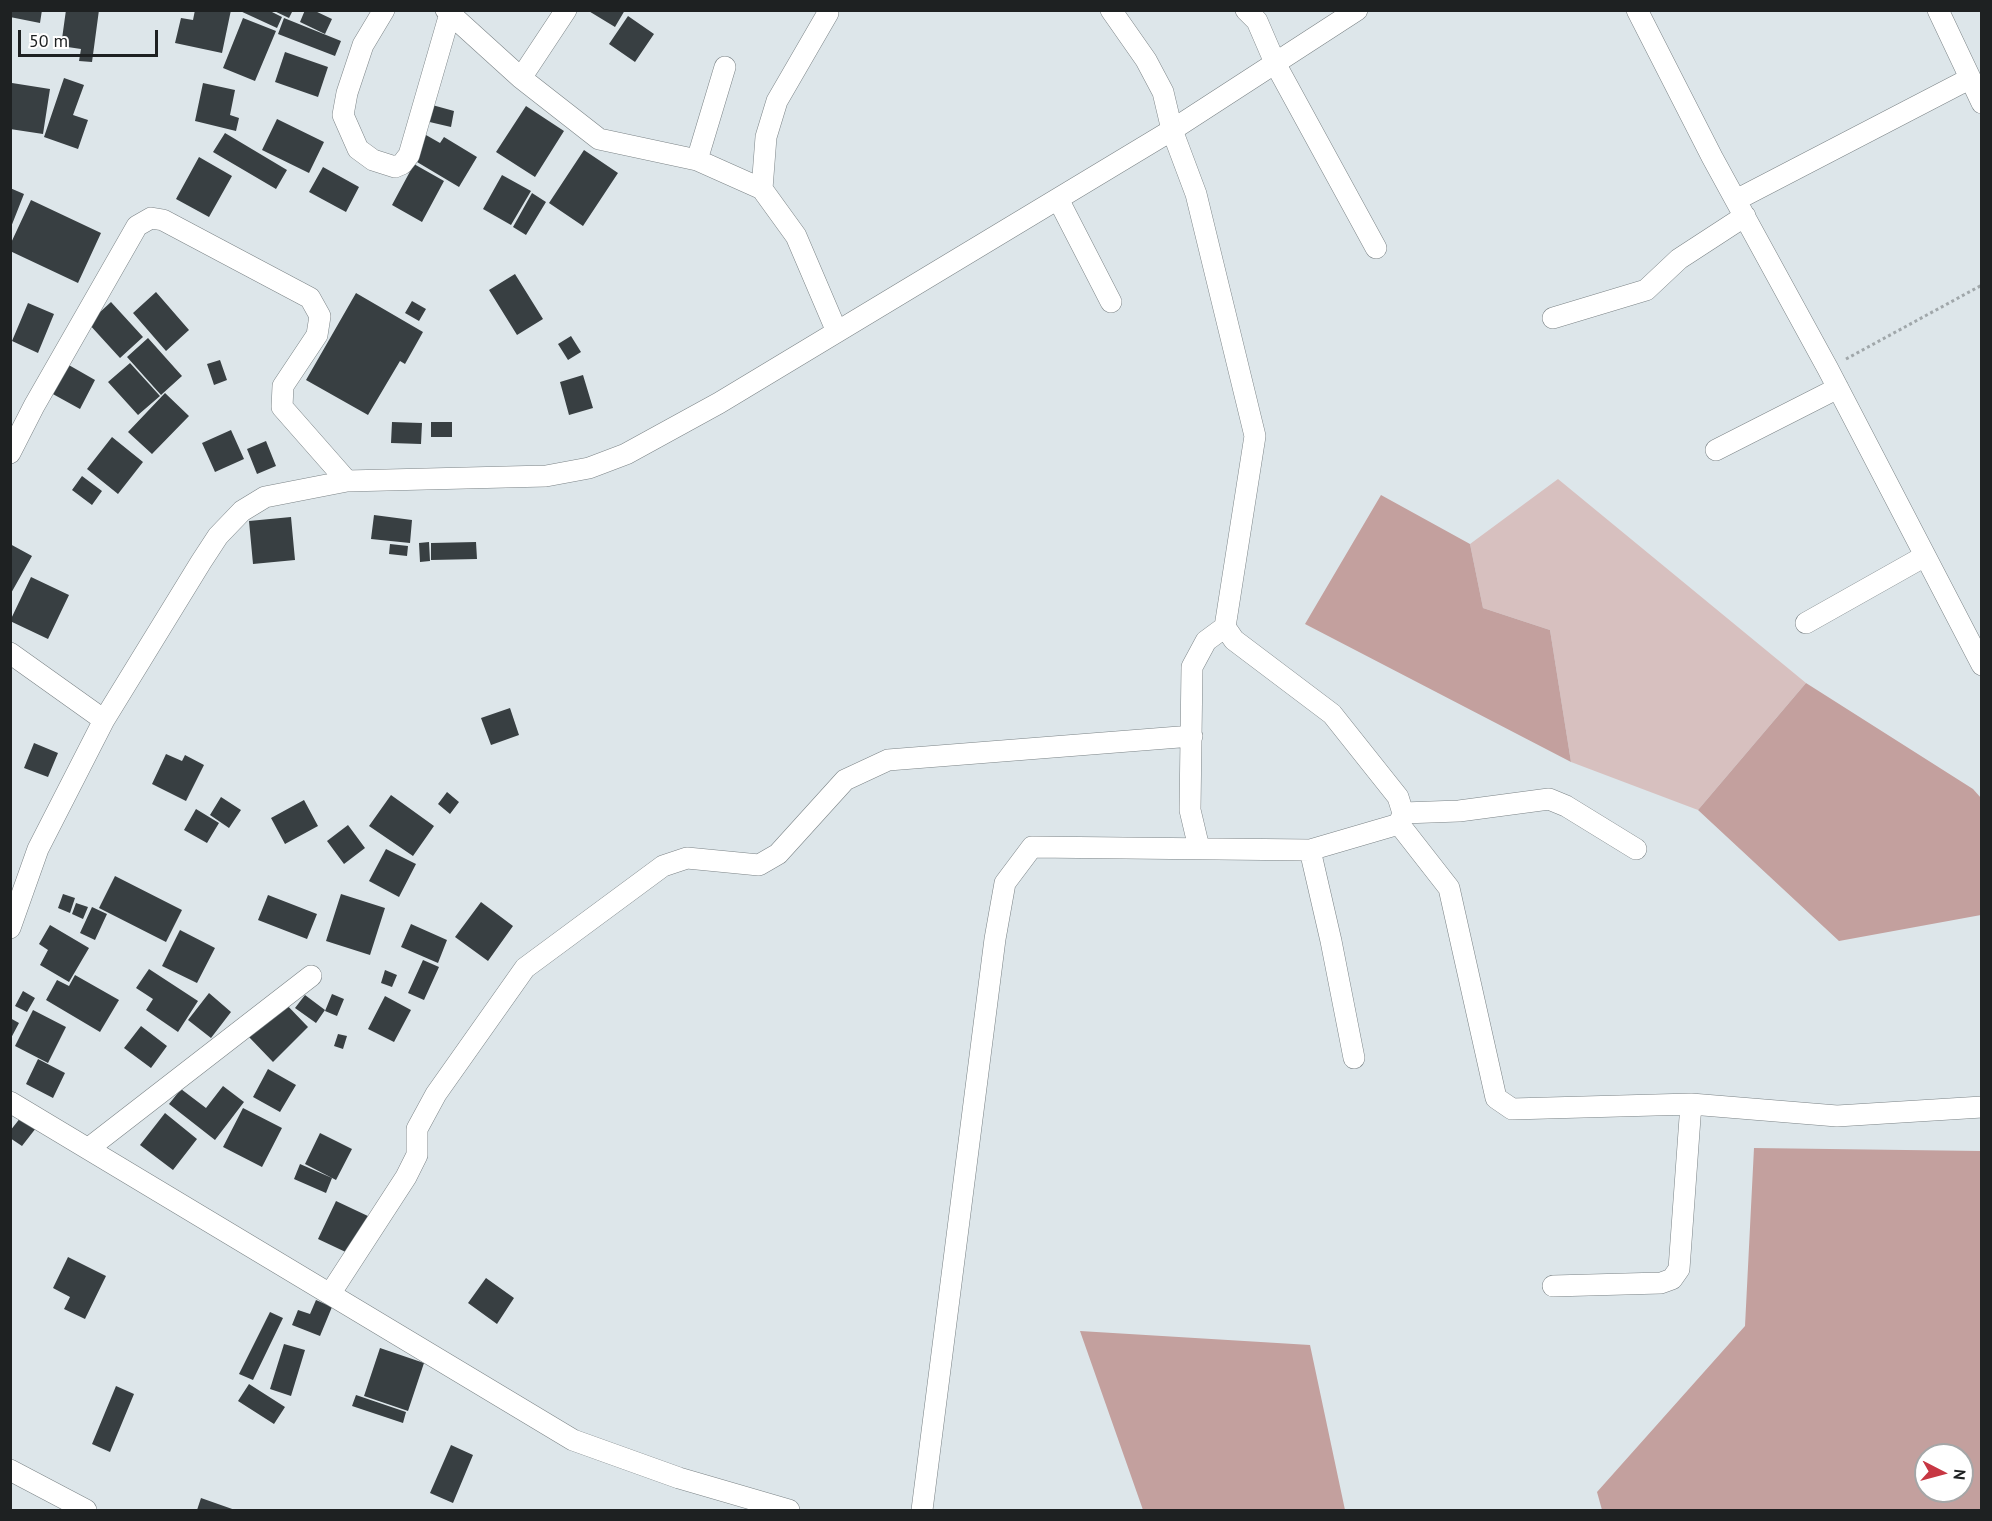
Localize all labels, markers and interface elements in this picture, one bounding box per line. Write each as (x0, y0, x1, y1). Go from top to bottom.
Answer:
scale bar (21, 18, 160, 56)
text: 50 m (29, 29, 68, 52)
north arrow (1914, 1443, 1974, 1503)
text: N (1949, 1468, 1970, 1481)

